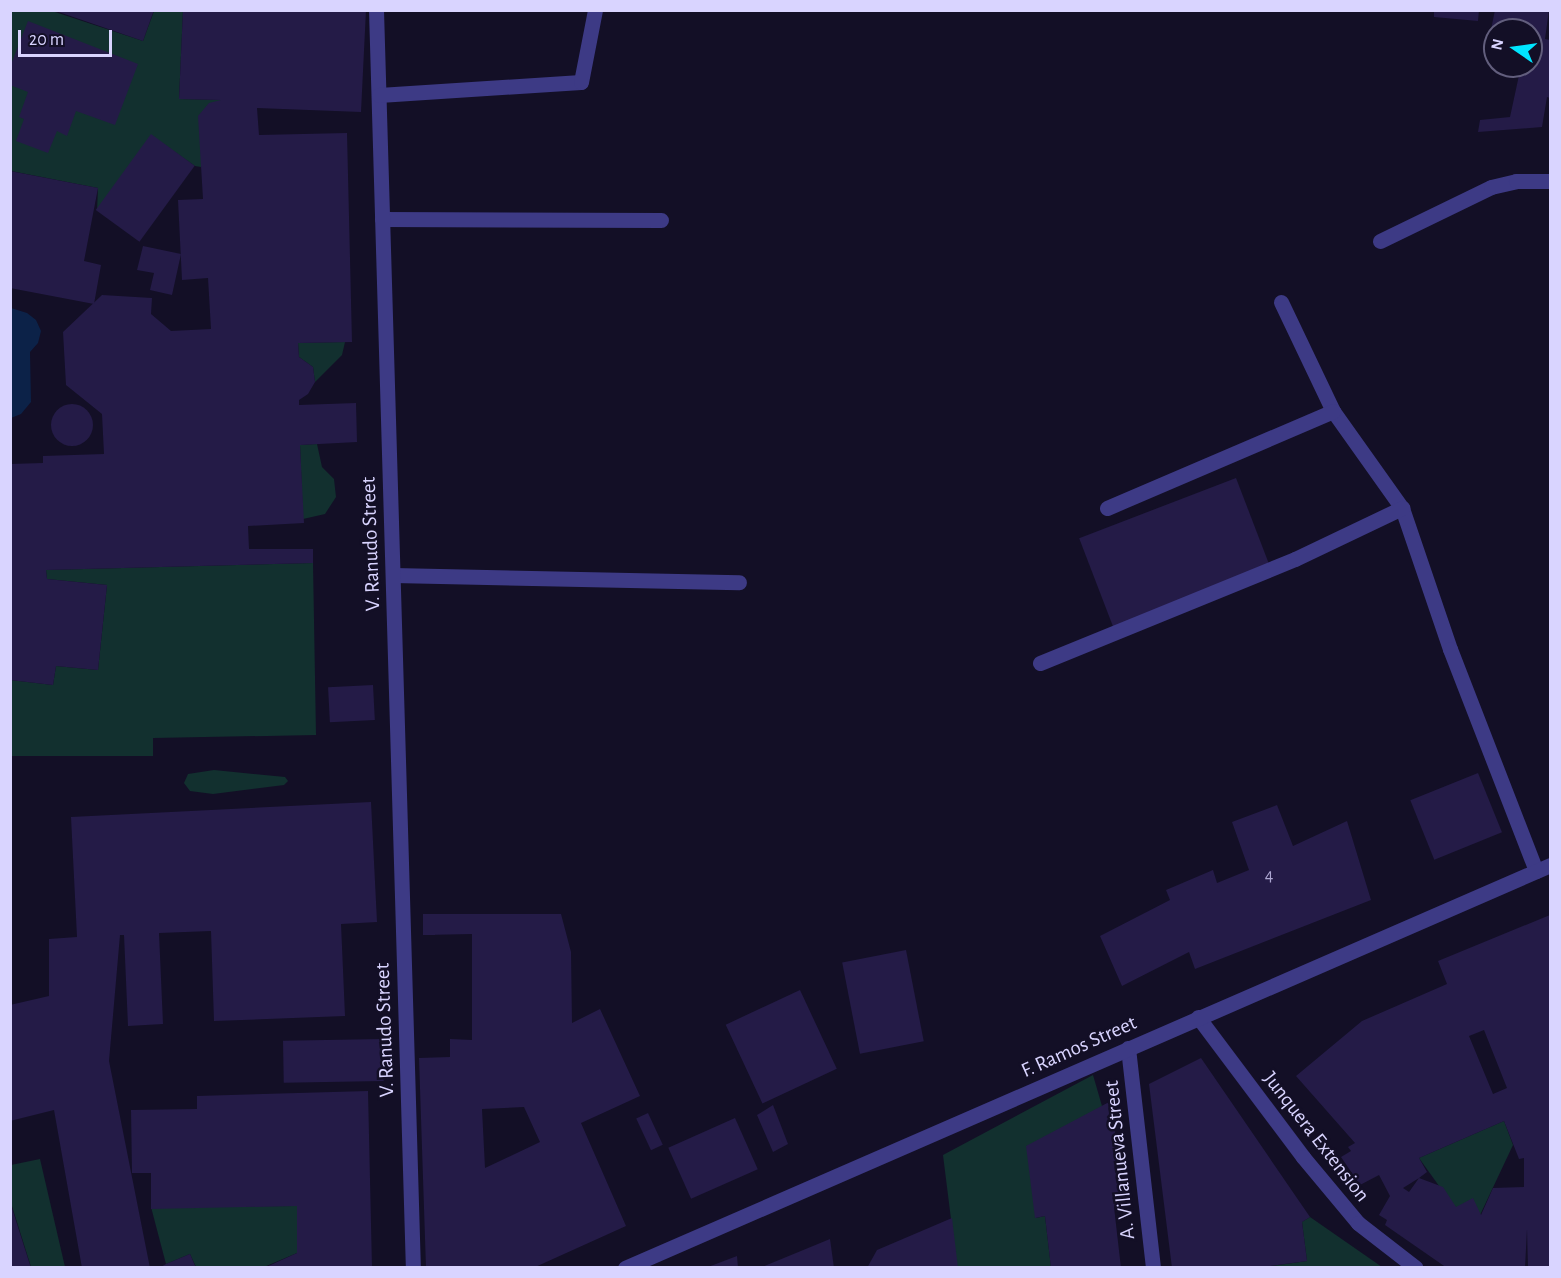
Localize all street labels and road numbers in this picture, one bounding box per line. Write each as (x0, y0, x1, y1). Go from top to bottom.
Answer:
street label: V. Ranudo Street (356, 476, 386, 612)
street label: V. Ranudo Street (370, 962, 400, 1098)
street label: F. Ramos Street (1017, 1010, 1141, 1084)
street label: Junquera Extension (1257, 1067, 1375, 1207)
street label: A. Villanueva Street (1099, 1079, 1141, 1241)

